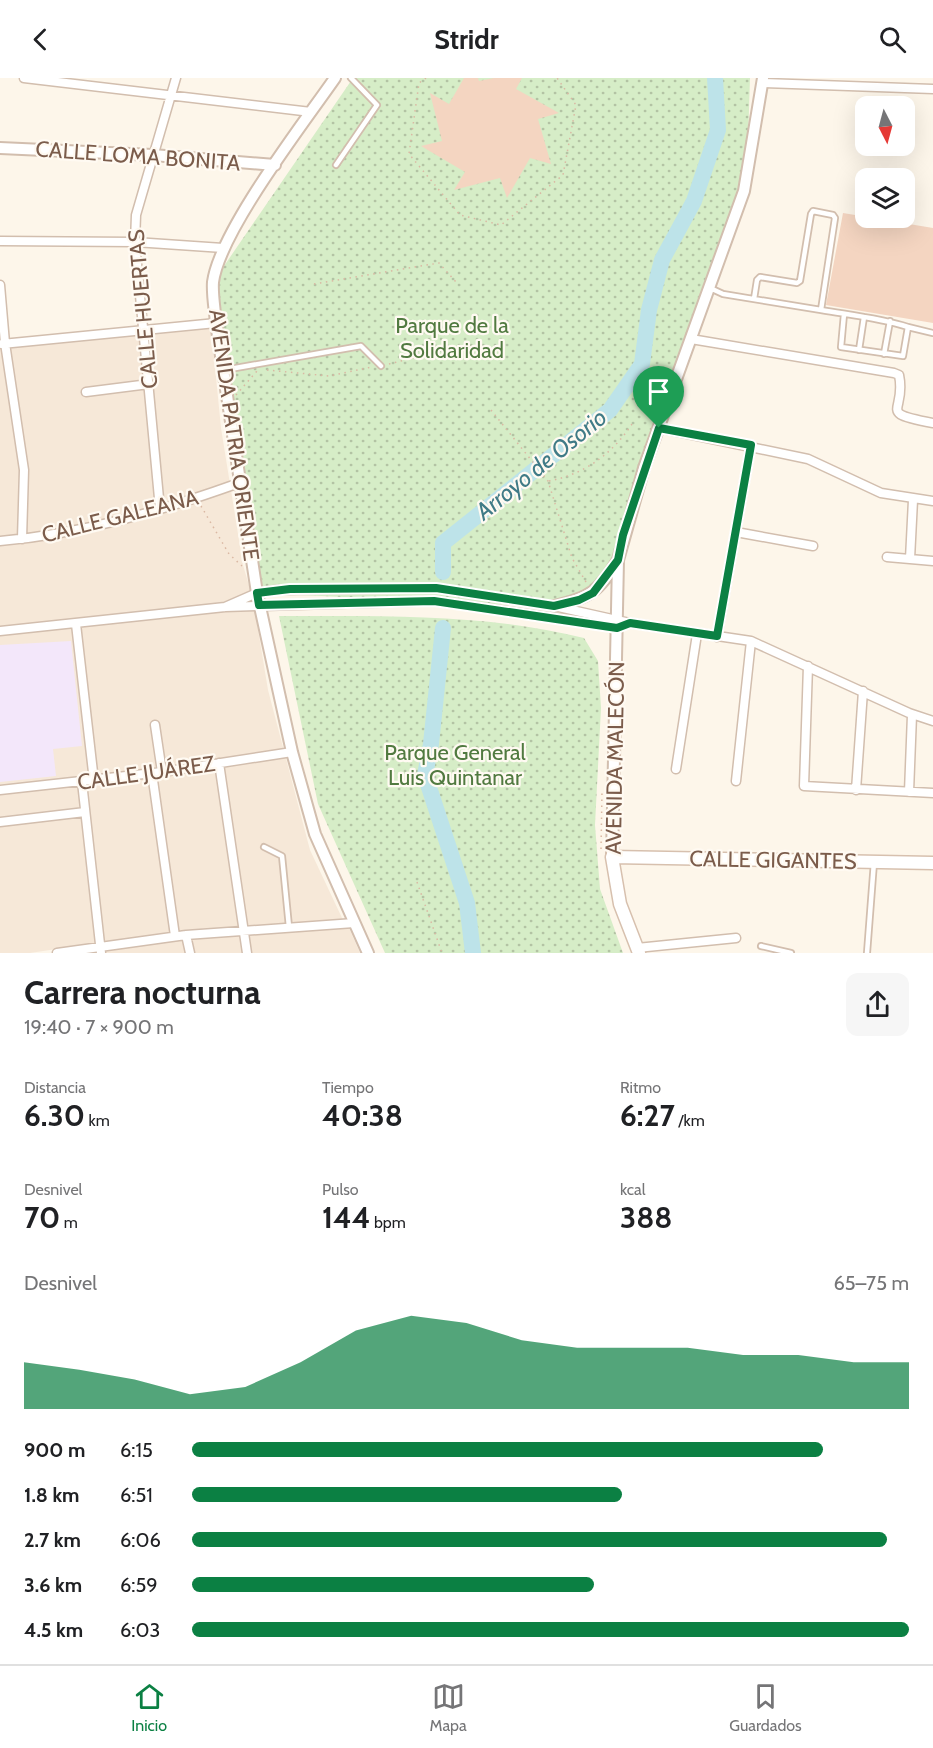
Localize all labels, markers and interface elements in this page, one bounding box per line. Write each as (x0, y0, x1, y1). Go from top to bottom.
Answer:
icon: back (24, 23, 57, 56)
text: Stridr (434, 23, 499, 56)
icon: search (876, 23, 909, 56)
north arrow (855, 96, 915, 156)
map controls (855, 96, 915, 228)
street label: CALLE LOMA BONITA (35, 135, 242, 177)
button: layers (855, 168, 915, 228)
street label: CALLE HUERTAS (123, 228, 163, 390)
street label: AVENIDA PATRIA ORIENTE (203, 307, 265, 563)
park label: Parque de la Solidaridad (395, 312, 509, 364)
pin (633, 366, 684, 428)
icon: arrive (642, 375, 675, 408)
water label: Arroyo de Osorio (469, 402, 612, 526)
street label: CALLE GALEANA (39, 483, 202, 549)
street label: AVENIDA MALECÓN (600, 661, 630, 855)
park label: Parque General Luis Quintanar (384, 739, 527, 791)
street label: CALLE JUÁREZ (76, 750, 216, 796)
street label: CALLE GIGANTES (689, 845, 857, 875)
text: Carrera nocturna (24, 972, 261, 1012)
button: share (846, 973, 909, 1036)
text: 19:40 · 7 × 900 m (24, 1015, 174, 1039)
text: Distancia (24, 1078, 86, 1097)
text: Tiempo (322, 1078, 374, 1097)
text: Ritmo (620, 1078, 661, 1097)
text: 6.30 (24, 1097, 85, 1134)
text: 40:38 (322, 1097, 403, 1134)
text: 6:27 (620, 1097, 675, 1134)
text: km (85, 1111, 110, 1130)
text: /km (675, 1111, 705, 1130)
text: Desnivel (24, 1180, 82, 1199)
text: Pulso (322, 1180, 359, 1199)
text: kcal (620, 1180, 646, 1199)
text: 70 (24, 1199, 60, 1236)
text: 144 (322, 1199, 370, 1236)
text: 388 (620, 1199, 672, 1236)
text: m (60, 1213, 78, 1232)
text: bpm (370, 1213, 406, 1232)
text: Desnivel (24, 1271, 97, 1295)
text: 65–75 m (833, 1271, 909, 1295)
text: 900 m (24, 1438, 85, 1462)
text: 6:15 (120, 1438, 153, 1462)
text: 1.8 km (24, 1483, 79, 1507)
text: 6:51 (120, 1483, 153, 1507)
text: 2.7 km (24, 1528, 81, 1552)
text: 6:06 (120, 1528, 161, 1552)
text: 3.6 km (24, 1573, 82, 1597)
text: 6:59 (120, 1573, 158, 1597)
text: 4.5 km (24, 1618, 83, 1642)
text: 6:03 (120, 1618, 160, 1642)
tab: Inicio (131, 1680, 167, 1735)
tab: Mapa (430, 1680, 467, 1735)
tab: Guardados (729, 1680, 802, 1735)

